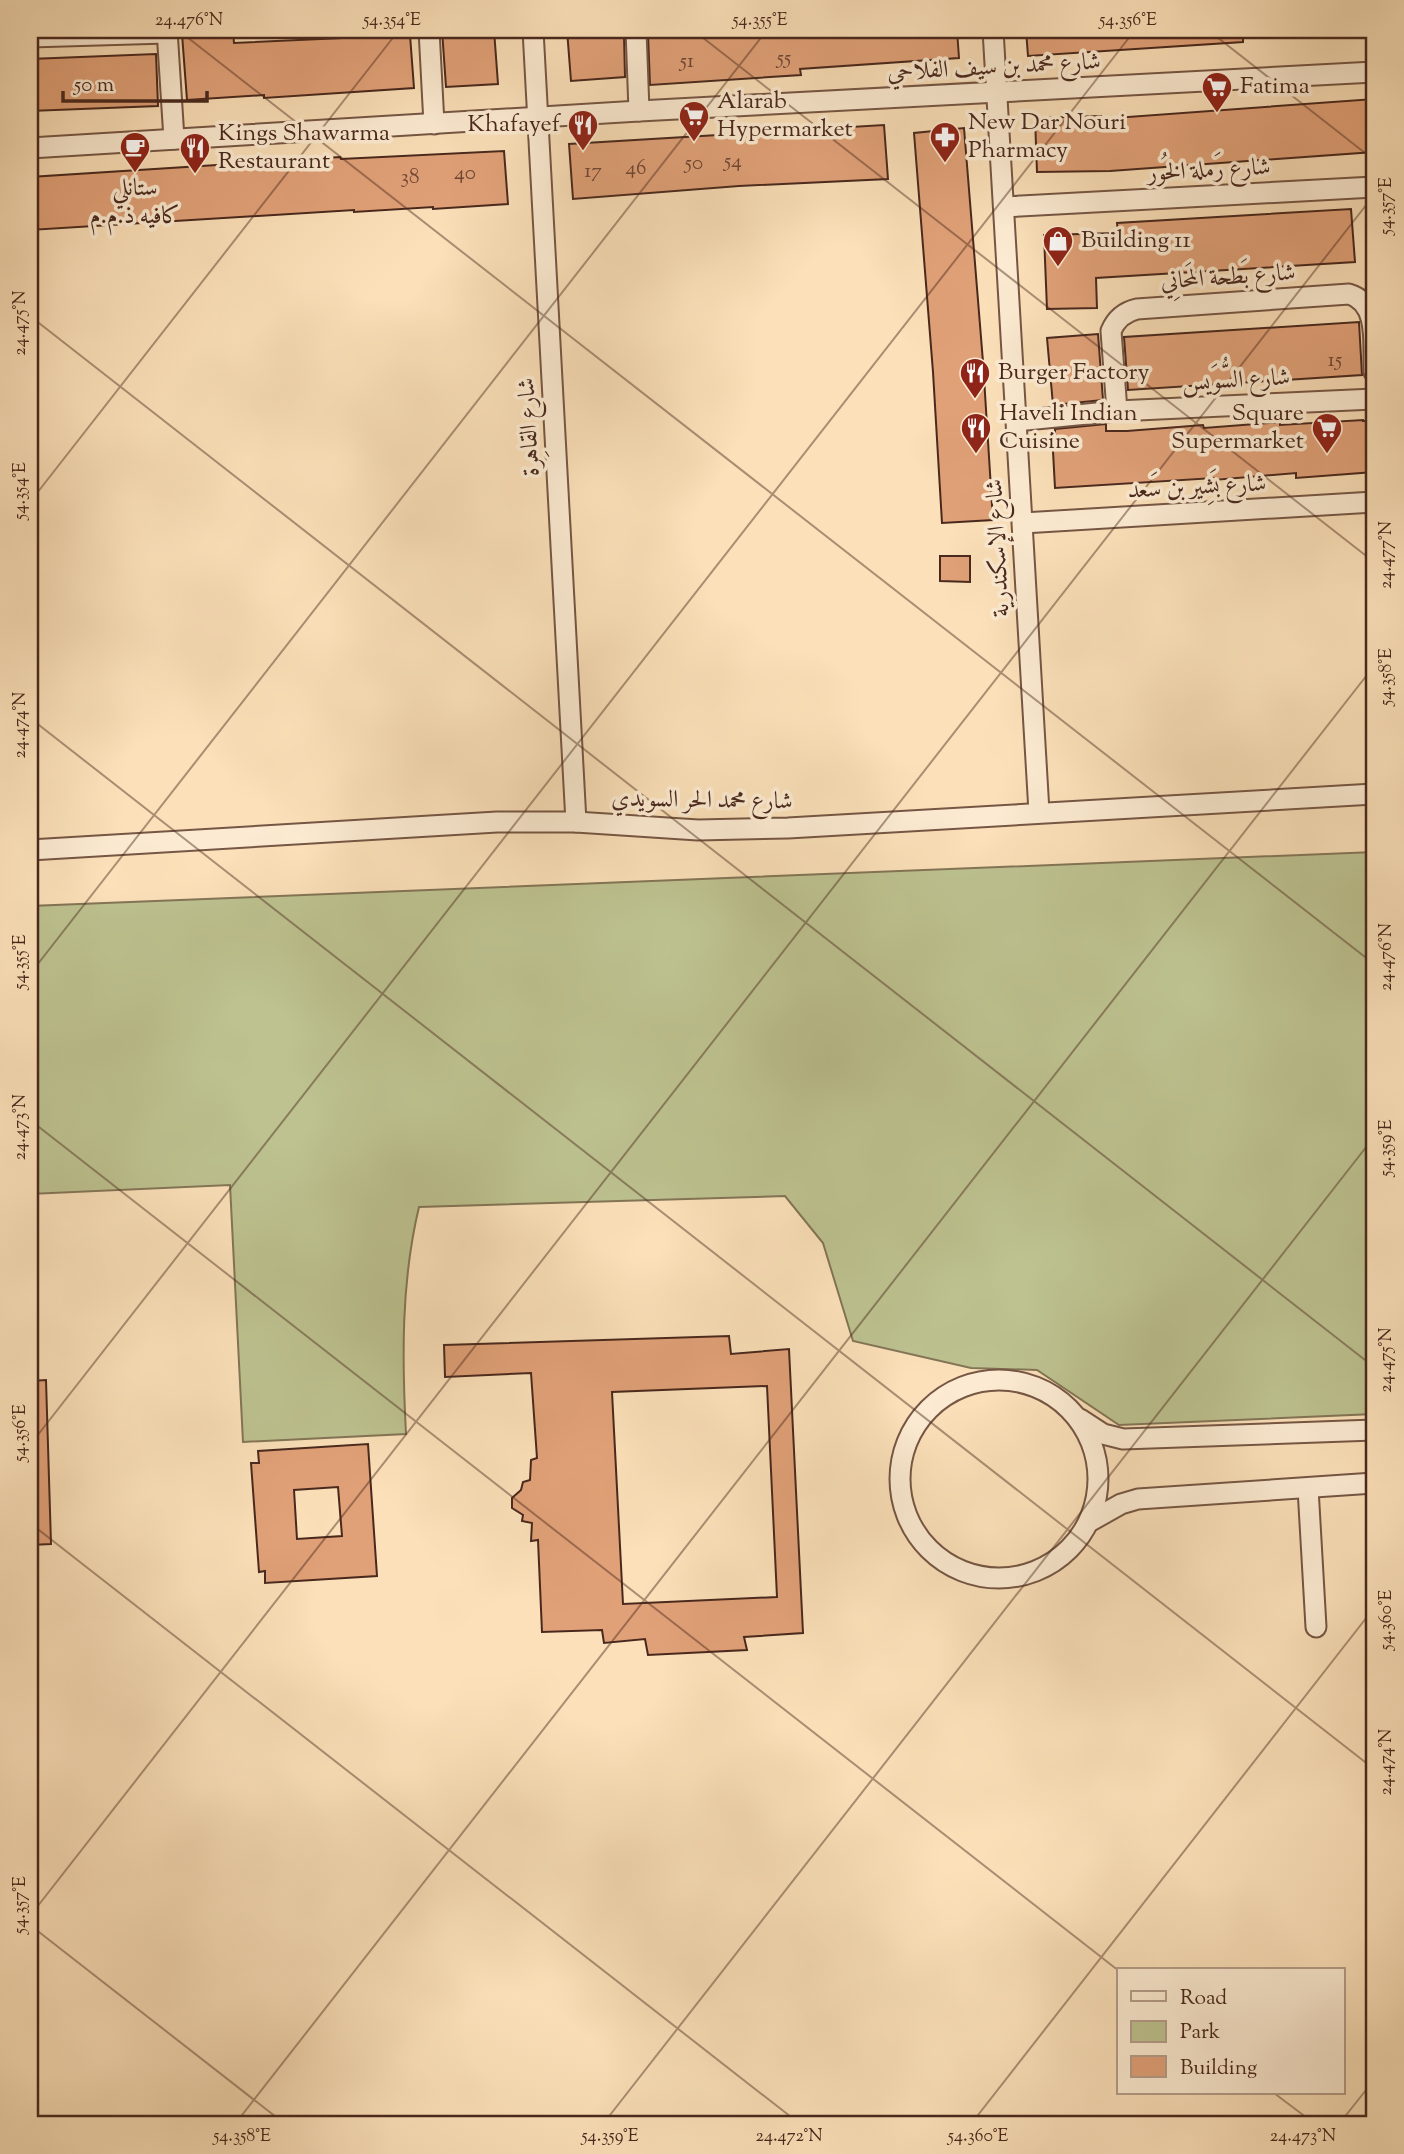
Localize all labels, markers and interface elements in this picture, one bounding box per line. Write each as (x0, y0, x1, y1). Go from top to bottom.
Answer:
text: 24.476°N (155, 8, 223, 34)
text: 54.354°E (362, 8, 421, 34)
text: 54.355°E (731, 8, 788, 34)
text: 54.356°E (1098, 8, 1157, 34)
house number: 55 (776, 44, 791, 74)
street label: شارع محمد بن سيف الفلاحي (886, 45, 1102, 92)
house number: 51 (679, 47, 694, 77)
scale bar (63, 60, 206, 104)
supermarket icon: Fatima (1200, 70, 1234, 114)
place label: Fatima (1240, 70, 1310, 104)
text: 50 m (73, 71, 114, 101)
place label: Alarab Hypermarket (717, 85, 853, 147)
supermarket icon: Alarab Hypermarket (677, 99, 711, 143)
place label: New Dar Nouri Pharmacy (968, 106, 1126, 168)
place label: Khafayef (468, 108, 562, 142)
restaurant icon: Khafayef (566, 108, 600, 152)
place label: Kings Shawarma Restaurant (218, 117, 390, 179)
pharmacy icon: New Dar Nouri Pharmacy (928, 120, 962, 164)
cafe icon: ستانلي كافيه ذ.م.م (118, 130, 152, 174)
restaurant icon: Kings Shawarma Restaurant (178, 131, 212, 175)
street label: شارع رَملة الخُور (1144, 146, 1271, 192)
house number: 54 (723, 147, 742, 177)
house number: 50 (684, 149, 703, 179)
house number: 46 (626, 154, 646, 184)
house number: 17 (584, 157, 602, 187)
house number: 40 (454, 159, 476, 189)
house number: 38 (401, 163, 419, 193)
place label: ستانلي كافيه ذ.م.م (90, 172, 180, 236)
text: 54.357°E (1374, 177, 1400, 236)
shop icon: Building 11 (1041, 224, 1075, 268)
place label: Building 11 (1081, 224, 1191, 258)
street label: شارع بَطحة المَحانِي (1159, 254, 1297, 302)
text: 24.475°N (8, 290, 34, 356)
house number: 15 (1328, 346, 1342, 376)
street label: شارع السُّوَيس (1181, 353, 1291, 402)
restaurant icon: Burger Factory (958, 356, 992, 400)
place label: Burger Factory (998, 356, 1150, 390)
street label: شارع القاهِرة (510, 377, 551, 477)
place label: Haveli Indian Cuisine (999, 397, 1138, 459)
place label: Square Supermarket (1171, 397, 1304, 459)
restaurant icon: Haveli Indian Cuisine (959, 411, 993, 455)
supermarket icon: Square Supermarket (1310, 411, 1344, 455)
text: 54.354°E (8, 462, 34, 521)
street label: شارع بَشِير بن سَعد (1127, 465, 1267, 510)
street label: شارع الإسكندرية (978, 478, 1021, 618)
text: 24.477°N (1374, 521, 1400, 589)
text: 54.358°E (1374, 648, 1400, 707)
text: 24.474°N (8, 692, 34, 758)
street label: شارع محمد الحر السويدي (611, 782, 793, 821)
text: 24.476°N (1374, 923, 1400, 991)
text: 54.355°E (8, 934, 34, 991)
text: 24.473°N (8, 1094, 34, 1160)
text: 54.359°E (1374, 1119, 1400, 1178)
text: 24.475°N (1374, 1327, 1400, 1393)
text: 54.356°E (8, 1404, 34, 1463)
text: 54.360°E (1374, 1590, 1400, 1651)
text: 24.474°N (1374, 1729, 1400, 1795)
text: 54.357°E (8, 1876, 34, 1935)
legend (1117, 1968, 1344, 2094)
text: Road (1180, 1984, 1227, 2014)
text: Park (1180, 2018, 1221, 2048)
text: Building (1180, 2054, 1257, 2084)
text: 54.358°E (212, 2124, 271, 2150)
text: 54.359°E (580, 2124, 639, 2150)
text: 24.472°N (755, 2124, 823, 2150)
text: 54.360°E (947, 2124, 1008, 2150)
text: 24.473°N (1270, 2124, 1336, 2150)

